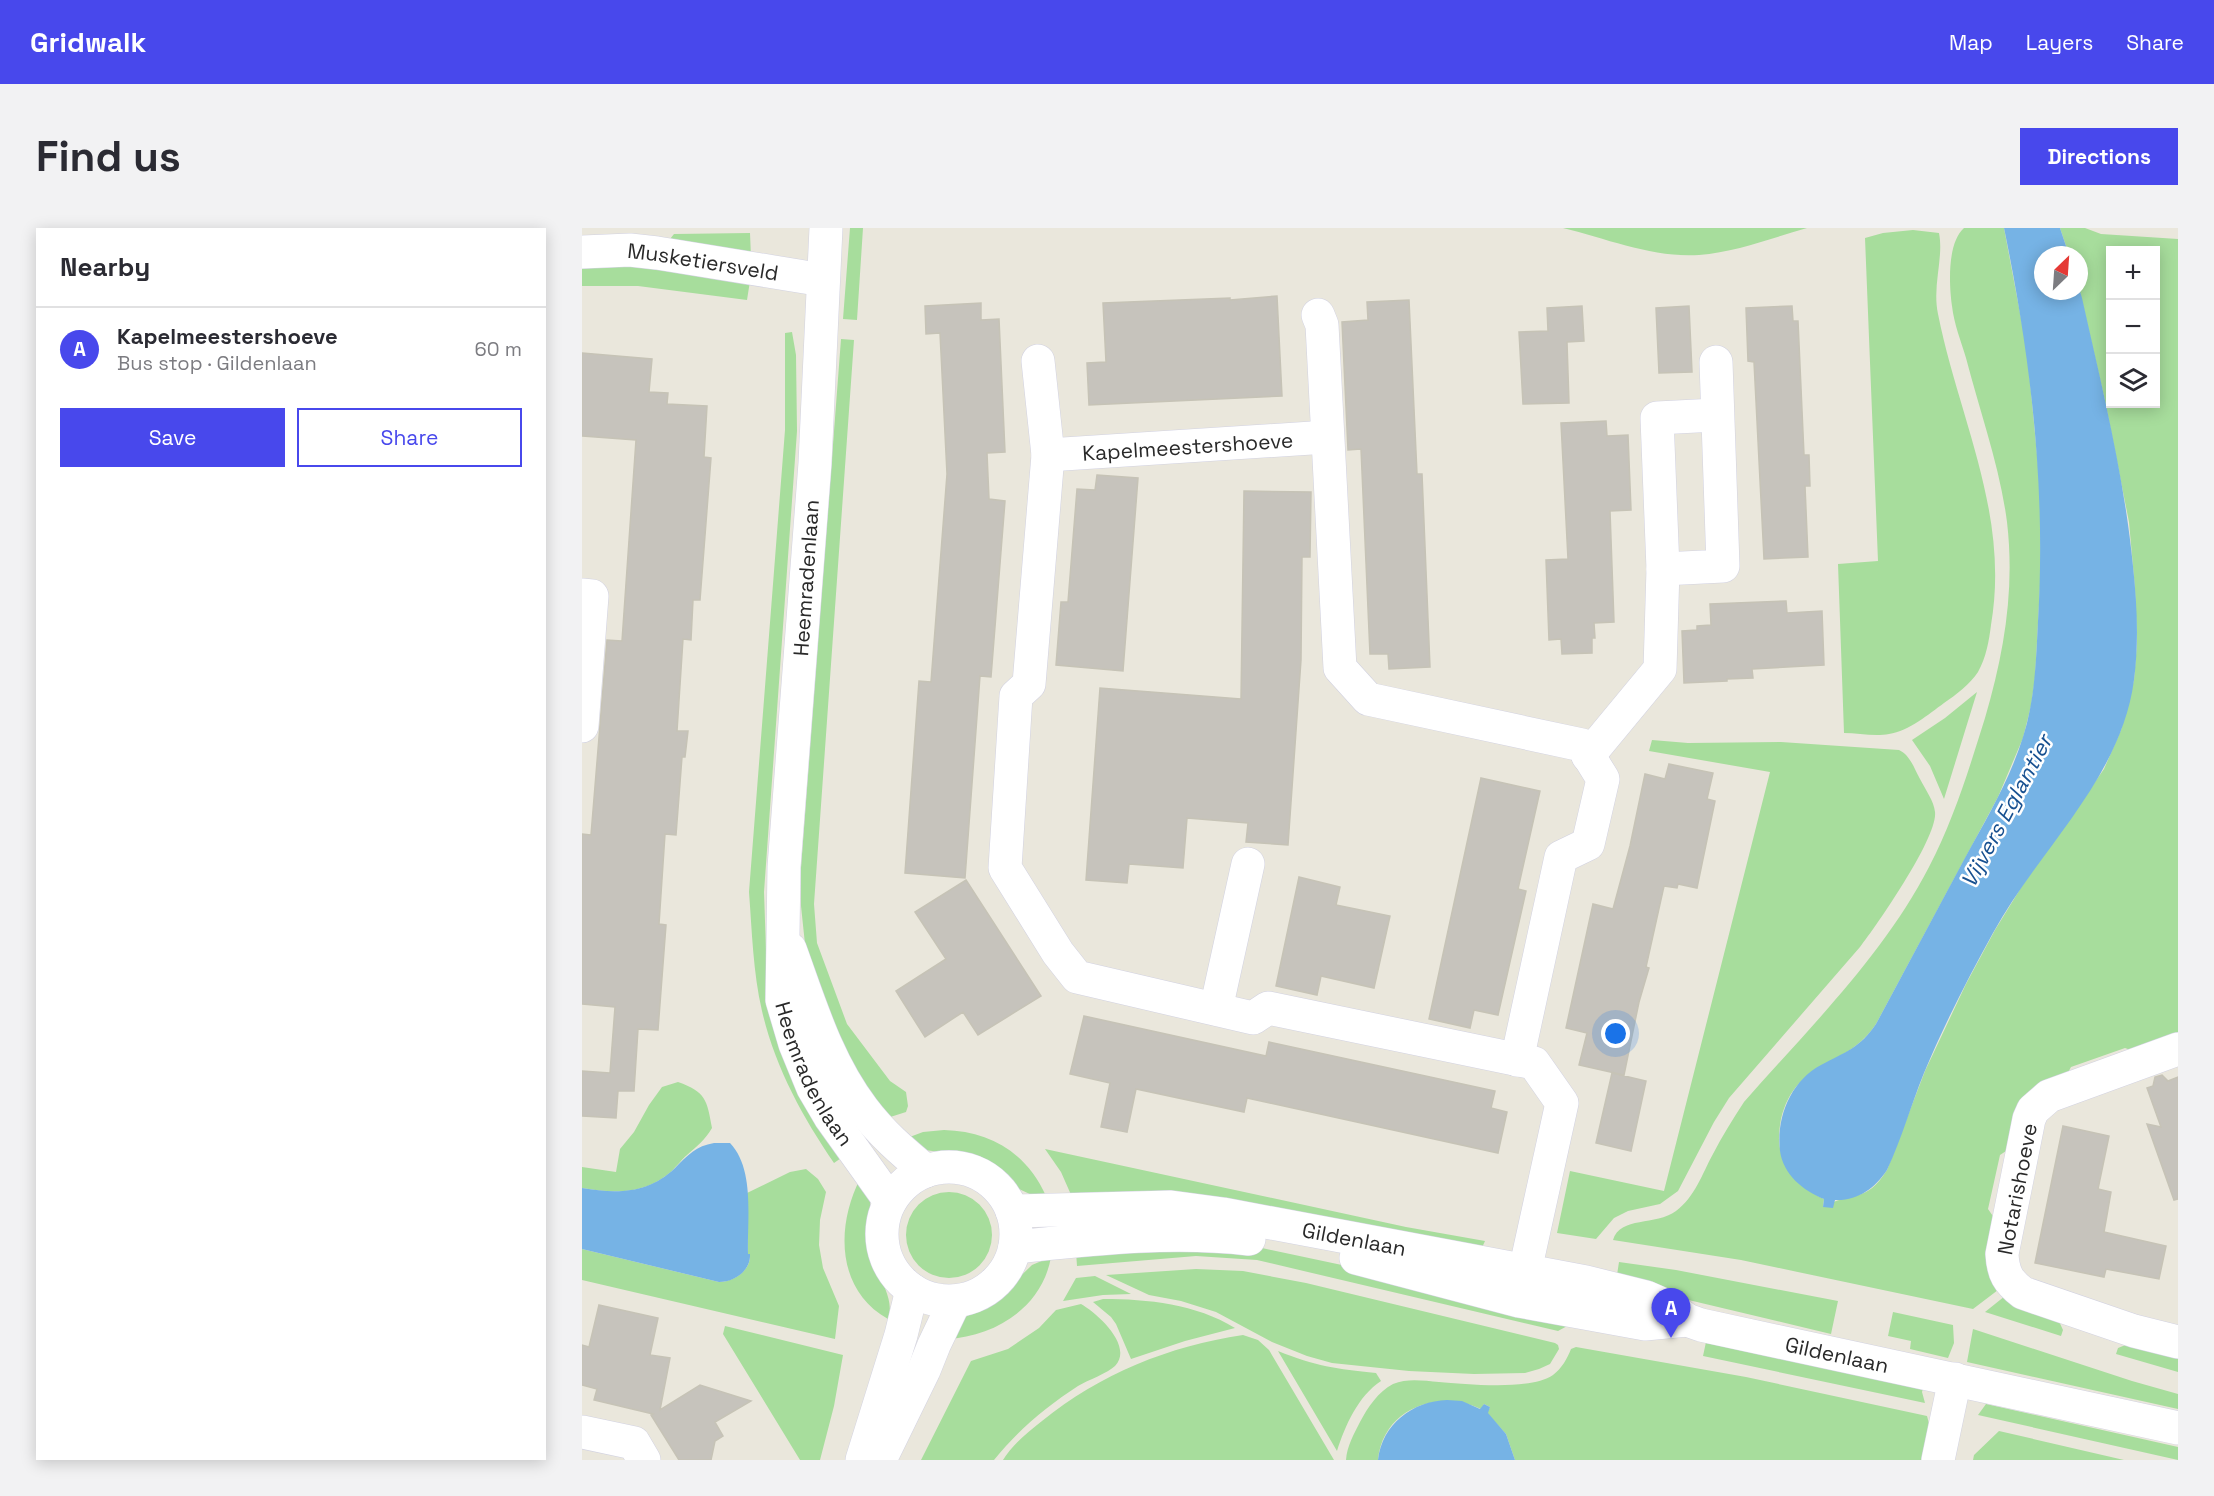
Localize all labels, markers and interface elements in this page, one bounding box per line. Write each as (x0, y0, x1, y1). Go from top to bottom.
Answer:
text: Gridwalk (30, 24, 146, 60)
text: Map (1949, 29, 1993, 56)
text: Layers (2026, 29, 2093, 56)
text: Share (2126, 29, 2184, 56)
button: Directions (2020, 128, 2178, 185)
text: Find us (36, 130, 181, 183)
street label: Musketiersveld (626, 236, 781, 286)
north arrow (2034, 246, 2088, 300)
map controls (2106, 246, 2160, 408)
button: + (2106, 246, 2160, 300)
text: Nearby (60, 250, 150, 284)
button: − (2106, 300, 2160, 354)
text: Kapelmeestershoeve (117, 322, 338, 350)
text: A (73, 336, 86, 362)
text: 60 m (475, 336, 522, 362)
text: Bus stop · Gildenlaan (117, 350, 317, 376)
button: layers (2106, 354, 2160, 408)
button: Save (60, 408, 285, 467)
button: Share (297, 408, 522, 467)
street label: Kapelmeestershoeve (1081, 426, 1294, 466)
street label: Heemradenlaan (787, 499, 825, 657)
water label: Vijvers Eglantier (1954, 728, 2059, 892)
street label: Heemradenlaan (770, 998, 860, 1151)
your location (1601, 1019, 1630, 1048)
street label: Notarishoeve (1991, 1121, 2043, 1257)
street label: Gildenlaan (1300, 1216, 1408, 1262)
pin: A (1652, 1288, 1690, 1338)
street label: Gildenlaan (1783, 1330, 1891, 1379)

